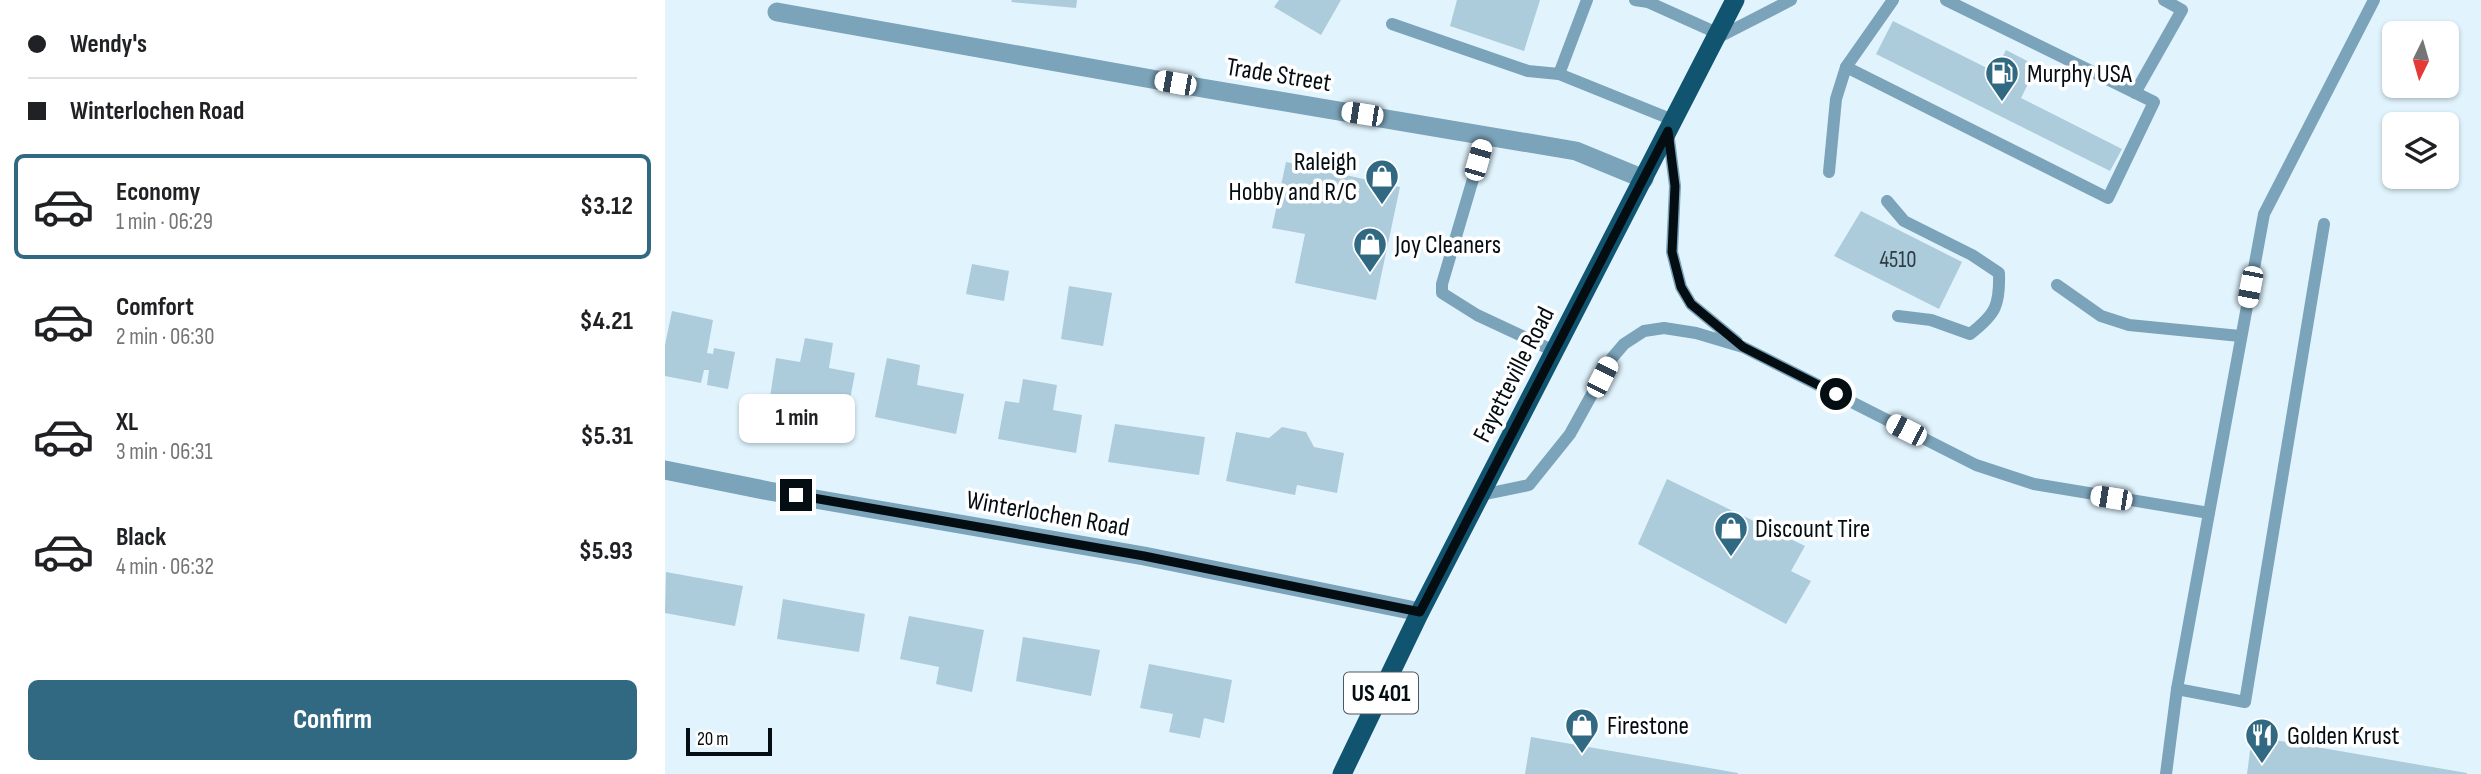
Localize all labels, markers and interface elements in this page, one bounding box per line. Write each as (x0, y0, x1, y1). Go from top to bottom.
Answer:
north arrow (2382, 21, 2459, 98)
map controls (2382, 21, 2459, 189)
text: Wendy's (70, 29, 147, 60)
street label: Trade Street (1224, 52, 1334, 99)
fuel station icon: Murphy USA (1983, 54, 2021, 103)
place label: Murphy USA (2027, 59, 2133, 90)
car (1153, 69, 1198, 97)
text: Winterlochen Road (70, 96, 244, 127)
car (1340, 100, 1385, 128)
button: layers (2382, 112, 2459, 189)
car (1463, 137, 1494, 183)
place label: Raleigh Hobby and R/C (1229, 147, 1357, 208)
shop icon: Raleigh Hobby and R/C (1363, 157, 1401, 206)
icon: car (32, 175, 95, 238)
text: Economy (116, 177, 200, 208)
text: $3.12 (580, 191, 633, 222)
text: 1 min · 06:29 (116, 208, 213, 236)
shop icon: Joy Cleaners (1351, 225, 1389, 274)
place label: Joy Cleaners (1394, 230, 1501, 261)
house number: 4510 (1879, 246, 1917, 274)
car (2236, 264, 2265, 310)
icon: car (32, 290, 95, 353)
text: Comfort (116, 292, 194, 323)
street label: Fayetteville Road (1467, 302, 1562, 448)
text: $4.21 (580, 306, 633, 337)
text: 2 min · 06:30 (116, 323, 215, 351)
car (1584, 354, 1621, 400)
route start (1820, 378, 1852, 410)
callout: 1 min (738, 393, 854, 442)
text: 1 min (776, 404, 818, 432)
icon: car (32, 405, 95, 468)
text: XL (116, 407, 138, 438)
car (1883, 411, 1930, 449)
text: $5.31 (581, 421, 633, 452)
text: 3 min · 06:31 (116, 438, 212, 466)
route end (780, 479, 812, 511)
car (2089, 484, 2134, 512)
street label: Winterlochen Road (964, 485, 1132, 544)
shop icon: Discount Tire (1712, 509, 1750, 558)
place label: Discount Tire (1755, 514, 1870, 545)
icon: car (32, 520, 95, 583)
text: Black (116, 522, 166, 553)
text: $5.93 (579, 536, 633, 567)
text: 4 min · 06:32 (116, 553, 214, 581)
road number: US 401 (1344, 672, 1418, 714)
button: Confirm (28, 680, 637, 760)
shop icon: Firestone (1563, 706, 1601, 755)
place label: Firestone (1607, 711, 1689, 742)
restaurant icon: Golden Krust (2243, 716, 2281, 765)
place label: Golden Krust (2287, 721, 2399, 752)
scale bar (686, 725, 772, 757)
text: 20 m (697, 728, 729, 751)

